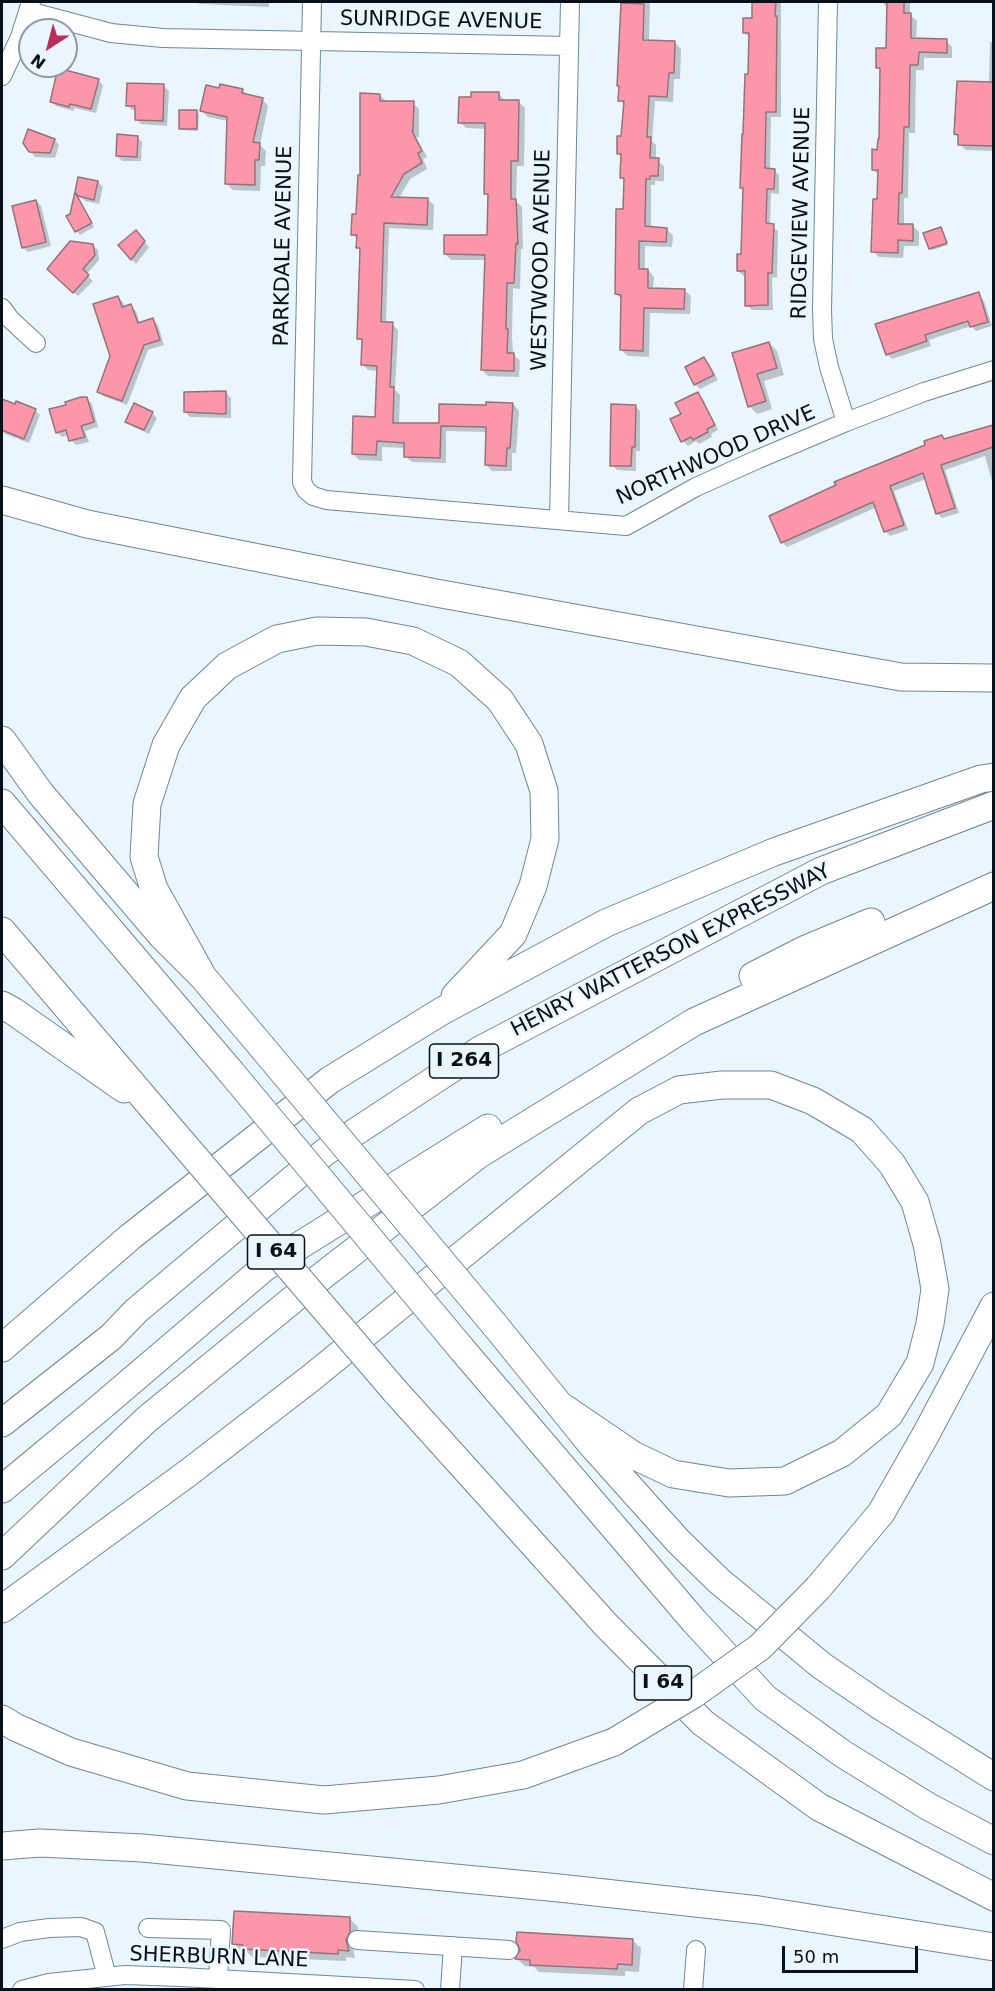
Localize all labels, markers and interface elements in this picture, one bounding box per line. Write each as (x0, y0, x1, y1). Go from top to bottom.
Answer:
street label: SUNRIDGE AVENUE (340, 7, 542, 35)
north arrow (18, 18, 78, 78)
text: N (27, 50, 49, 73)
street label: RIDGEVIEW AVENUE (788, 106, 816, 320)
street label: PARKDALE AVENUE (270, 145, 298, 347)
street label: WESTWOOD AVENUE (527, 149, 557, 371)
street label: NORTHWOOD DRIVE (613, 401, 819, 511)
street label: HENRY WATTERSON EXPRESSWAY (507, 859, 835, 1043)
road number: I 264 (430, 1044, 498, 1078)
road number: I 64 (248, 1235, 304, 1269)
road number: I 64 (634, 1666, 692, 1700)
scale bar (785, 1934, 922, 1972)
street label: SHERBURN LANE (129, 1942, 309, 1974)
text: 50 m (793, 1946, 839, 1967)

